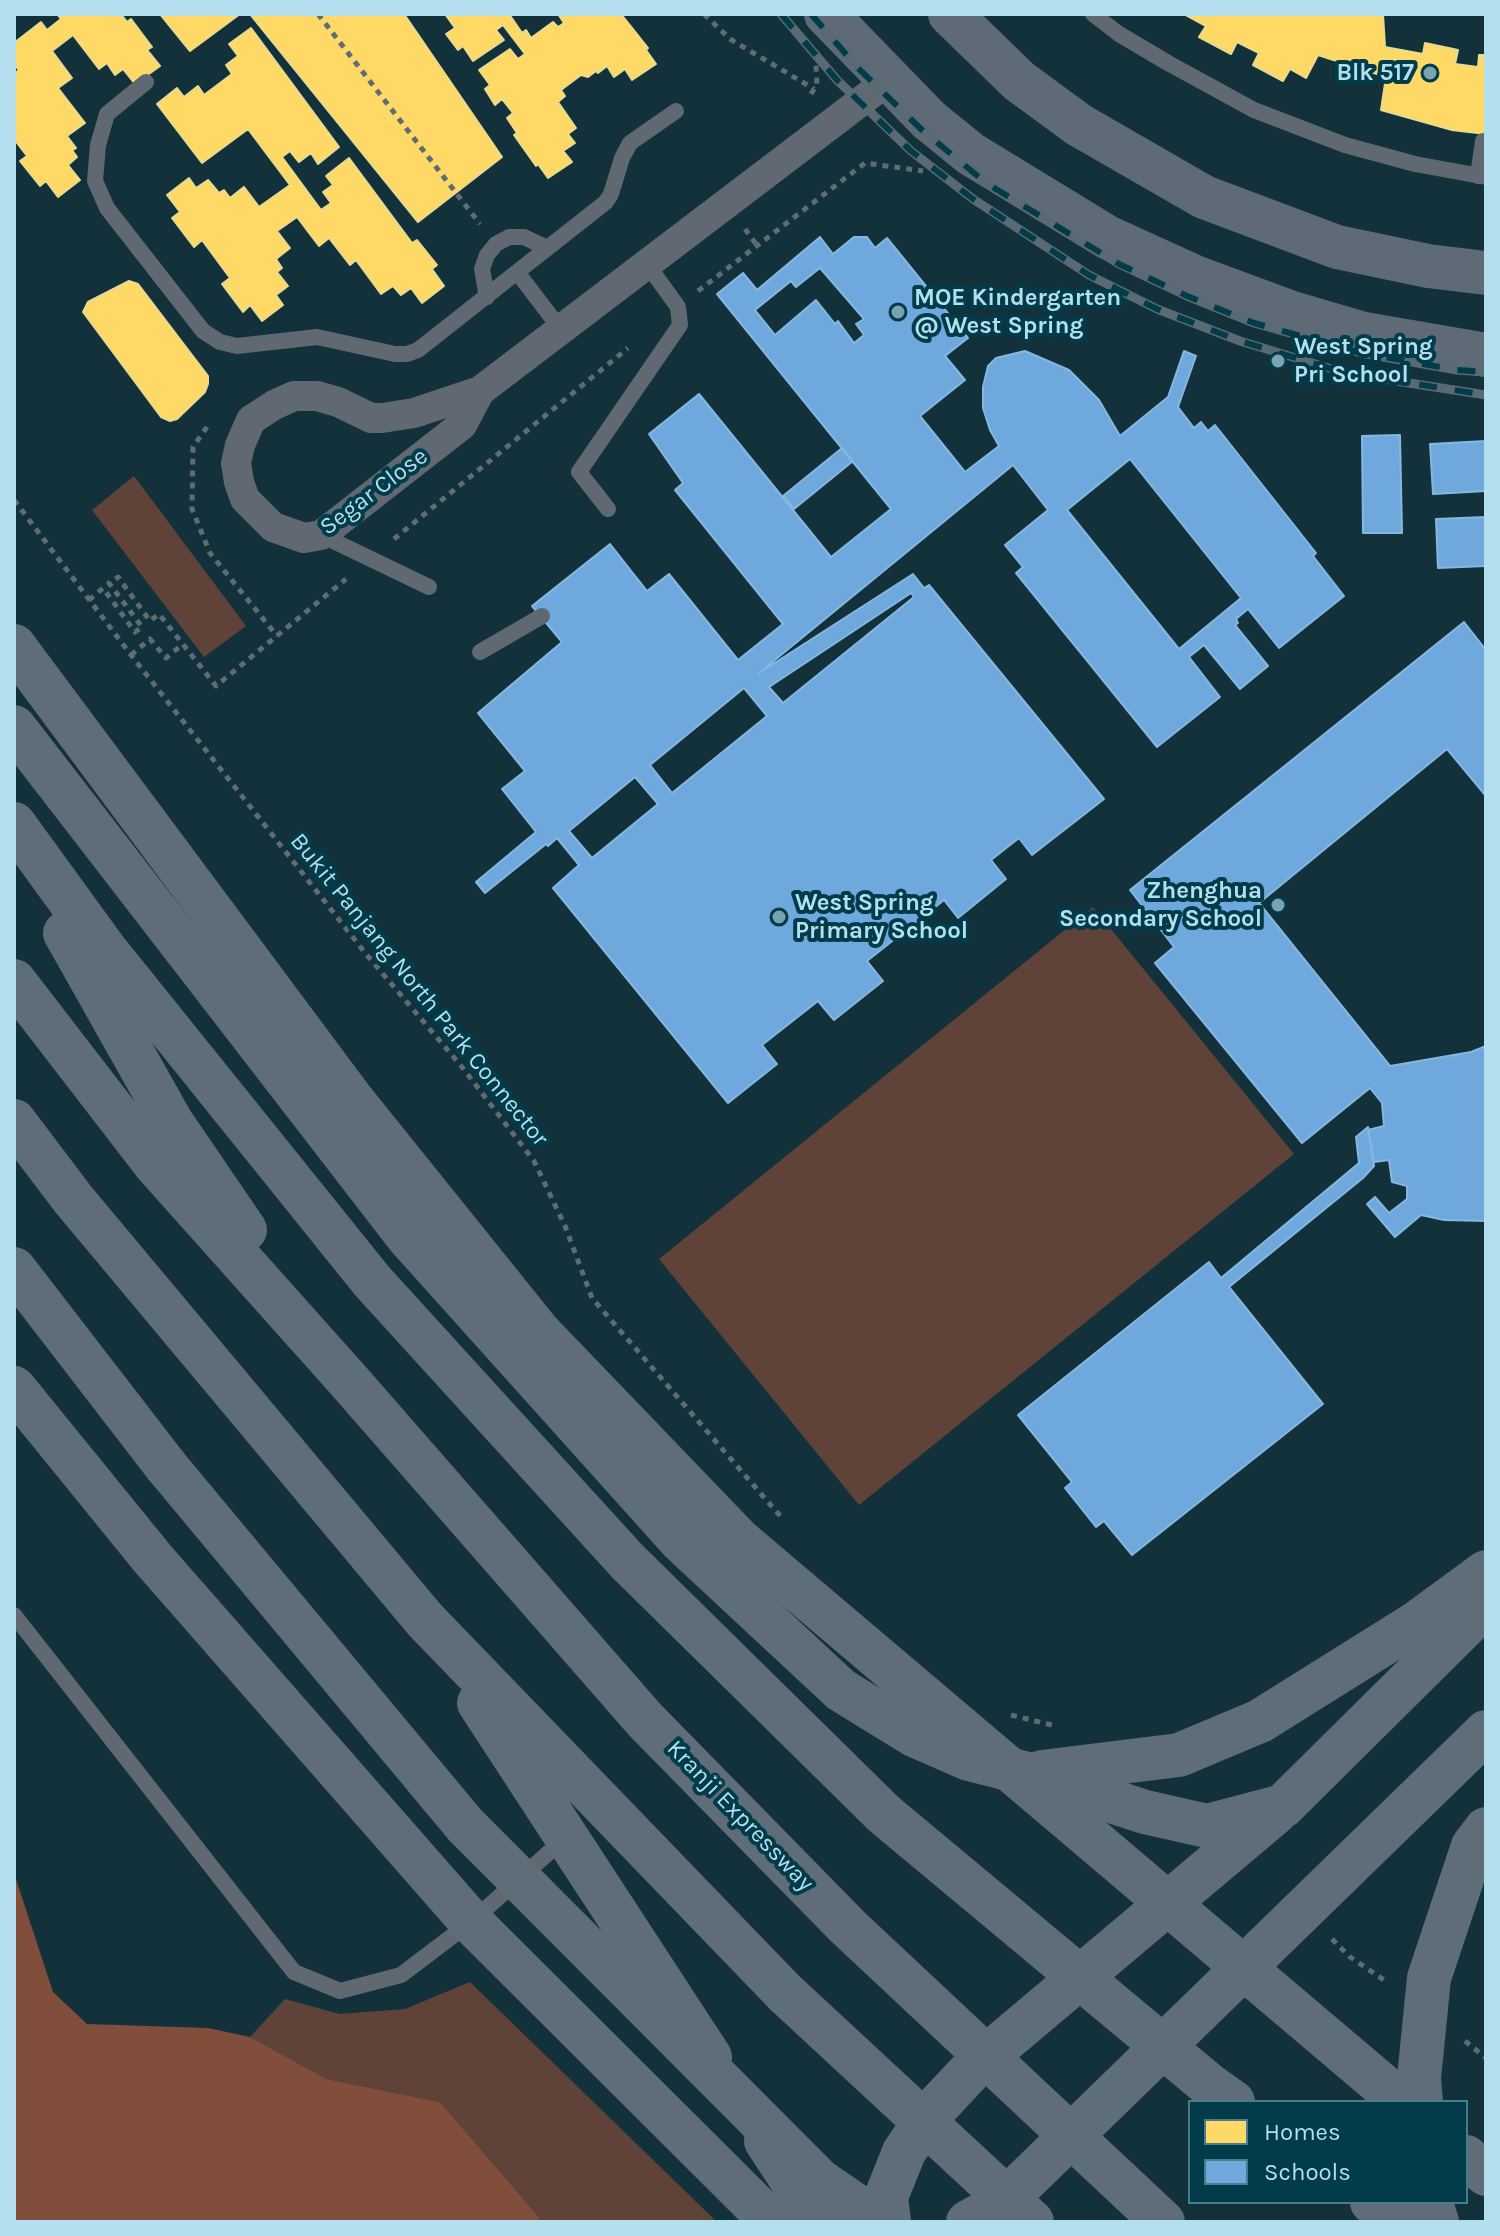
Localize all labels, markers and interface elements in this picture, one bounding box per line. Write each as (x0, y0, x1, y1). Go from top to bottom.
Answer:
place label: Blk 517 (1336, 59, 1414, 87)
marker: Blk 517 (1421, 64, 1439, 82)
place label: MOE Kindergarten @ West Spring (914, 284, 1121, 340)
marker: MOE Kindergarten @ West Spring (889, 303, 907, 321)
place label: West Spring Pri School (1294, 333, 1433, 389)
marker: West Spring Pri School (1269, 352, 1287, 370)
street label: Segar Close (314, 442, 434, 542)
street label: Bukit Panjang North Park Connector (284, 828, 554, 1152)
place label: Zhenghua Secondary School (1059, 877, 1262, 933)
place label: West Spring Primary School (795, 889, 968, 945)
marker: Zhenghua Secondary School (1269, 896, 1287, 914)
marker: West Spring Primary School (770, 908, 788, 926)
street label: Kranji Expressway (660, 1734, 820, 1898)
legend (1188, 2100, 1468, 2204)
text: Homes (1264, 2118, 1341, 2146)
text: Schools (1264, 2158, 1351, 2186)

